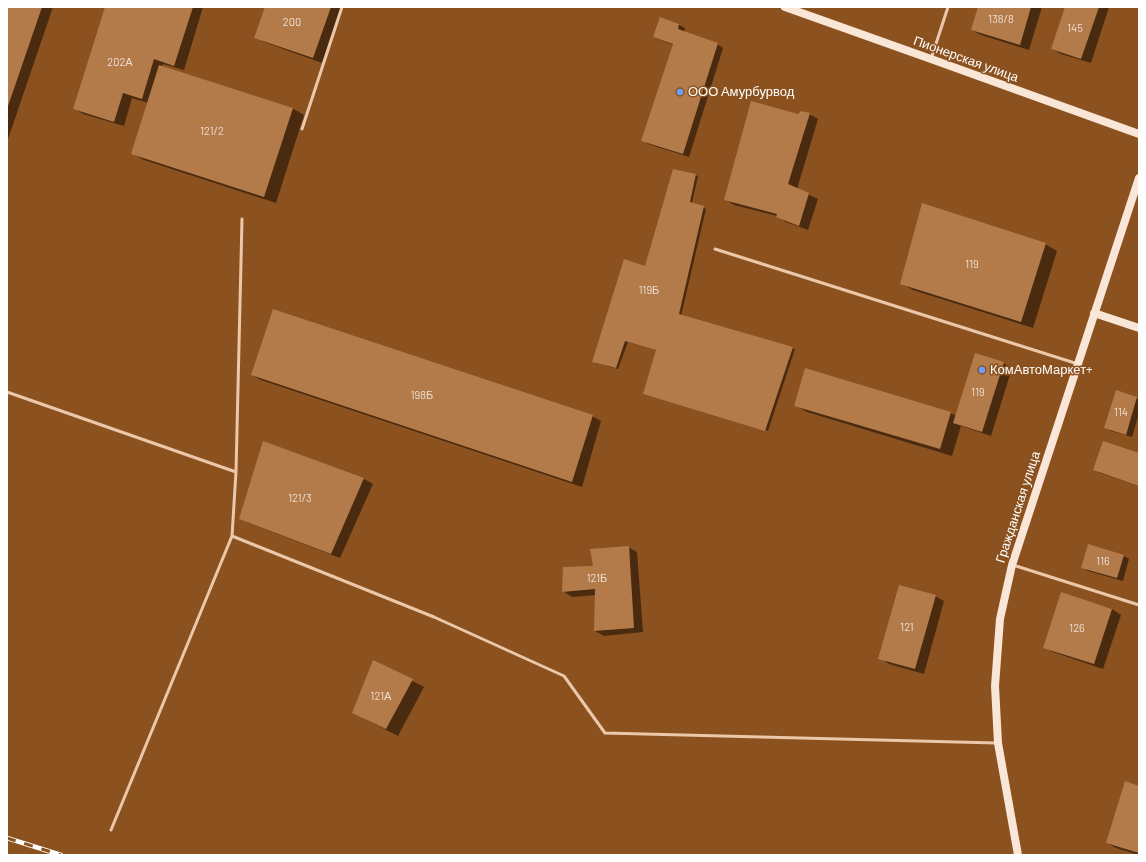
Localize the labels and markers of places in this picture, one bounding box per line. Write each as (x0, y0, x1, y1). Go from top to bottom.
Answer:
place label: ООО Амурбурвод (688, 84, 794, 100)
marker: ООО Амурбурвод (675, 87, 685, 97)
place label: КомАвтоМаркет+ (990, 362, 1093, 378)
marker: КомАвтоМаркет+ (977, 365, 987, 375)

